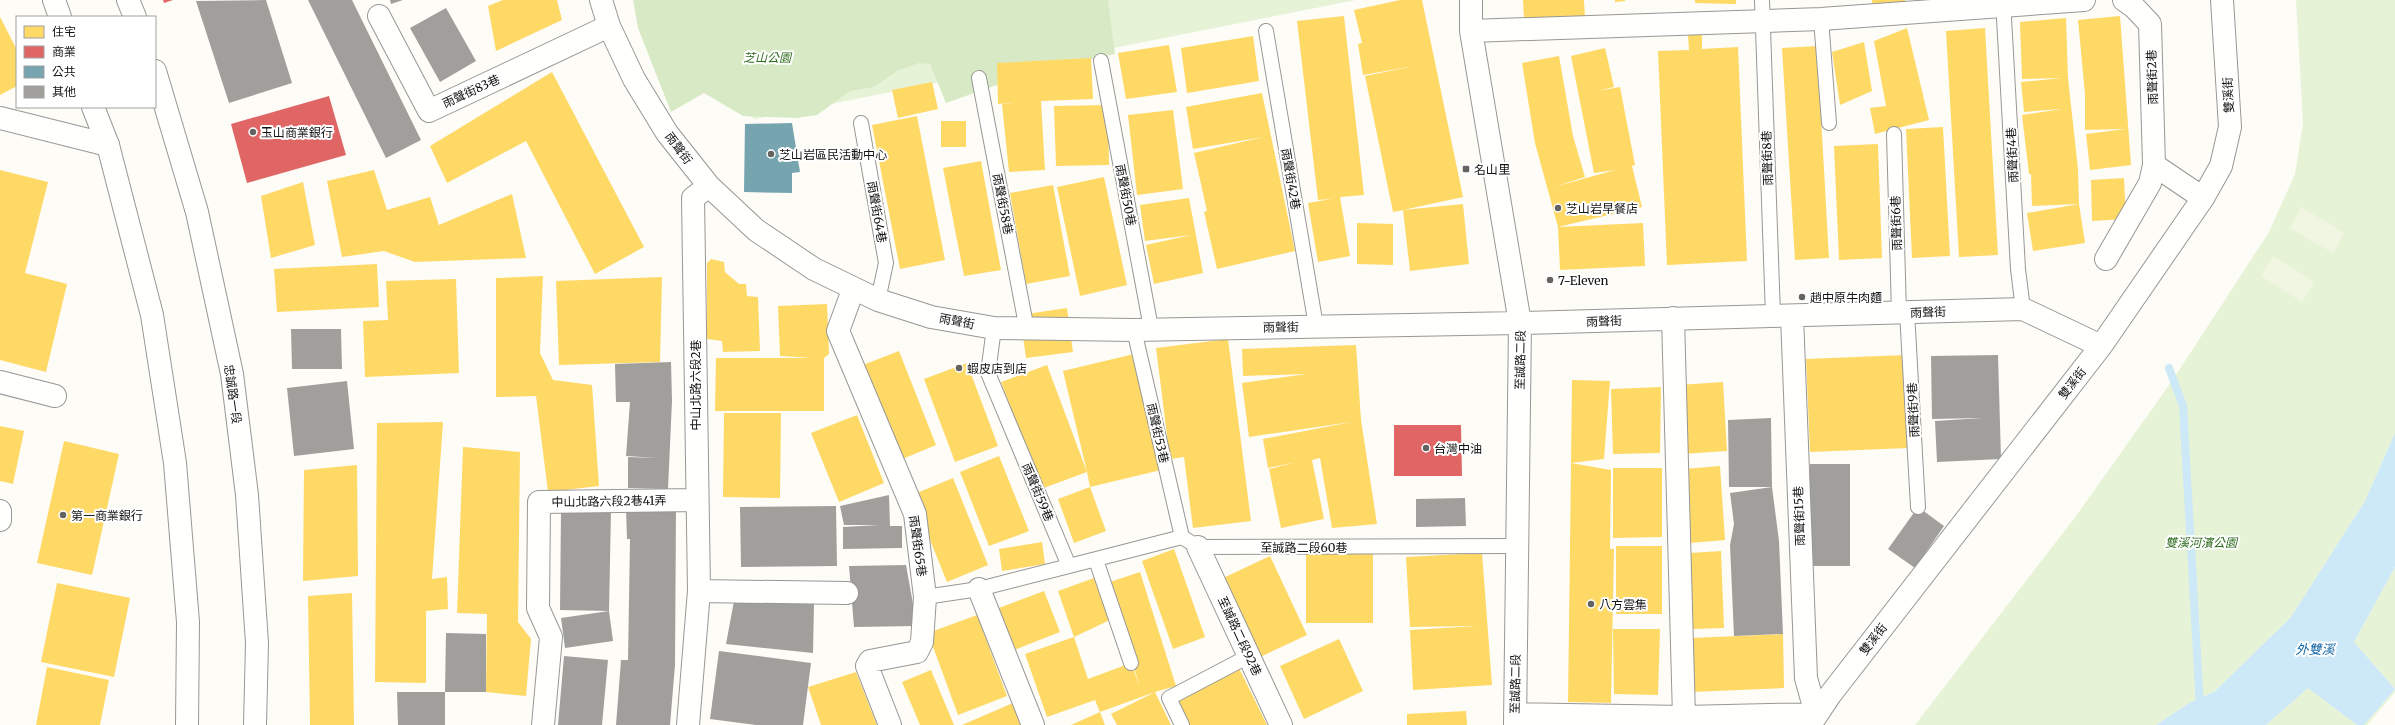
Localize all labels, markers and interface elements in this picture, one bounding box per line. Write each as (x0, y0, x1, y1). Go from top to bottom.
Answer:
legend (16, 16, 156, 108)
text: 住宅 (52, 24, 76, 39)
text: 商業 (52, 44, 76, 59)
street label: 雨聲街2巷 (2144, 49, 2160, 105)
park label: 芝山公園 (743, 50, 793, 65)
text: 公共 (52, 64, 76, 79)
street label: 雨聲街83巷 (440, 71, 502, 111)
street label: 雙溪街 (2220, 77, 2236, 113)
text: 其他 (52, 84, 76, 99)
place label: 玉山商業銀行 (261, 125, 333, 140)
marker: 玉山商業銀行 (248, 127, 258, 137)
street label: 雨聲街4巷 (2003, 127, 2021, 183)
street label: 雨聲街 (662, 129, 696, 167)
street label: 雨聲街8巷 (1759, 130, 1775, 186)
place label: 芝山岩區民活動中心 (779, 147, 887, 162)
street label: 雨聲街42巷 (1278, 147, 1304, 211)
marker: 芝山岩區民活動中心 (766, 149, 776, 159)
place label: 名山里 (1474, 162, 1510, 177)
street label: 雨聲街50巷 (1113, 163, 1139, 227)
marker: 名山里 (1461, 164, 1471, 174)
street label: 雨聲街58巷 (990, 172, 1016, 236)
street label: 雨聲街64巷 (864, 180, 890, 244)
street label: 雨聲街6巷 (1888, 195, 1904, 251)
place label: 芝山岩早餐店 (1566, 201, 1638, 216)
marker: 芝山岩早餐店 (1553, 203, 1563, 213)
place label: 7-Eleven (1558, 273, 1608, 288)
marker: 7-Eleven (1545, 275, 1555, 285)
place label: 趙中原牛肉麵 (1810, 290, 1882, 305)
marker: 趙中原牛肉麵 (1797, 292, 1807, 302)
street label: 雨聲街 (1910, 304, 1946, 320)
street label: 雨聲街 (938, 310, 976, 332)
street label: 雨聲街 (1586, 313, 1622, 329)
street label: 雨聲街 (1263, 319, 1299, 335)
street label: 至誠路二段 (1512, 330, 1528, 390)
street label: 中山北路六段2巷 (688, 339, 703, 431)
place label: 蝦皮店到店 (967, 361, 1027, 376)
street label: 忠誠路一段 (221, 363, 245, 425)
marker: 蝦皮店到店 (954, 363, 964, 373)
street label: 雙溪街 (2055, 364, 2089, 402)
street label: 雨聲街9巷 (1904, 382, 1922, 438)
street label: 雨聲街53巷 (1144, 401, 1172, 465)
place label: 台灣中油 (1434, 441, 1482, 456)
marker: 台灣中油 (1421, 443, 1431, 453)
street label: 雨聲街59巷 (1019, 461, 1057, 523)
street label: 雨聲街15巷 (1790, 486, 1808, 546)
street label: 中山北路六段2巷41弄 (551, 492, 667, 510)
place label: 第一商業銀行 (71, 508, 143, 523)
marker: 第一商業銀行 (58, 510, 68, 520)
street label: 雨聲街65巷 (906, 514, 930, 578)
park label: 雙溪河濱公園 (2165, 535, 2239, 550)
street label: 至誠路二段60巷 (1261, 540, 1347, 555)
street label: 至誠路二段92巷 (1215, 594, 1265, 678)
place label: 八方雲集 (1599, 597, 1647, 612)
marker: 八方雲集 (1586, 599, 1596, 609)
street label: 雙溪街 (1856, 620, 1890, 658)
water label: 外雙溪 (2295, 641, 2336, 658)
street label: 至誠路二段 (1507, 654, 1523, 714)

